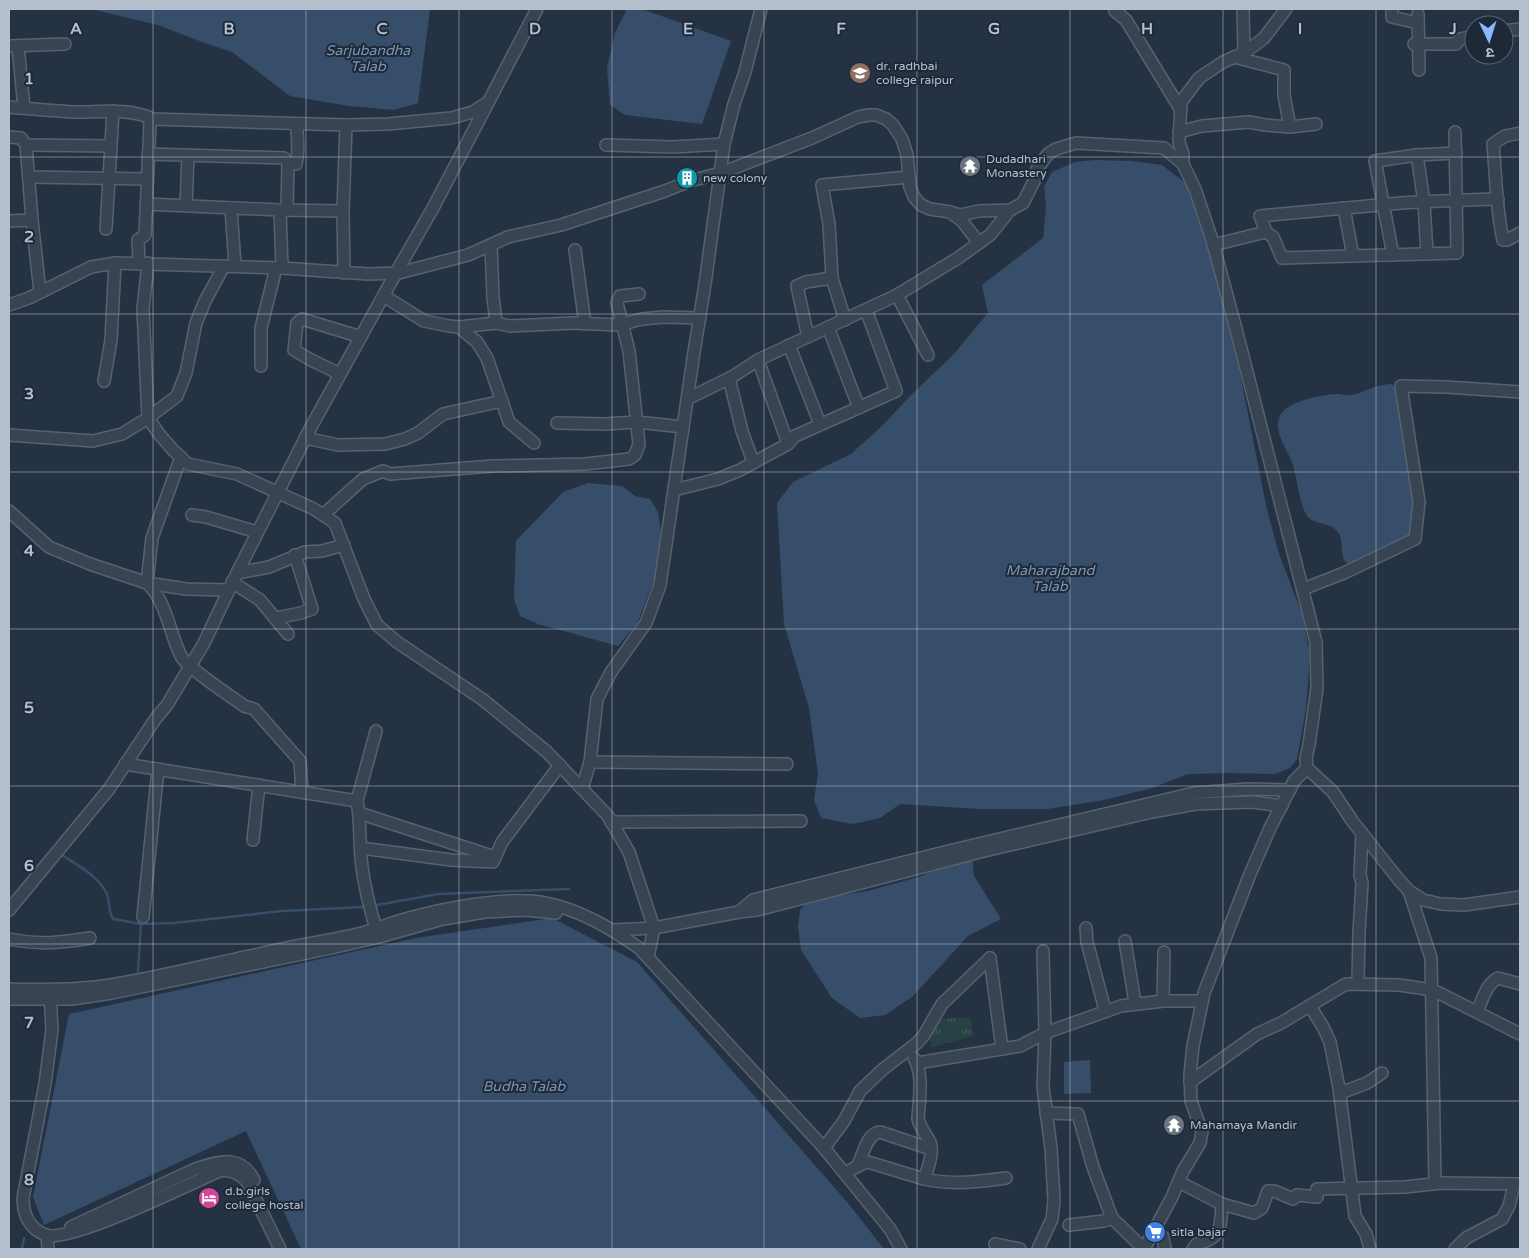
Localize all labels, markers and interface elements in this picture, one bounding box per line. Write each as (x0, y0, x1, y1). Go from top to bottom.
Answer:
north arrow (1464, 15, 1514, 65)
text: A (70, 19, 82, 39)
text: B (223, 19, 235, 39)
text: C (376, 19, 388, 39)
text: D (529, 19, 541, 39)
text: E (683, 19, 693, 39)
text: F (836, 19, 846, 39)
text: G (988, 19, 1000, 39)
text: H (1141, 19, 1153, 39)
text: I (1298, 19, 1302, 39)
text: J (1448, 19, 1457, 39)
water label: Sarjubandha Talab (326, 42, 411, 75)
text: उ (1484, 44, 1495, 61)
place label: dr. radhbai college raipur (876, 59, 954, 87)
school or university icon: dr. radhbai college raipur (848, 61, 872, 85)
text: 1 (24, 69, 34, 89)
place label: Dudadhari Monastery (986, 152, 1047, 180)
temple icon: Dudadhari Monastery (958, 154, 982, 178)
building icon: new colony (675, 166, 699, 190)
place label: new colony (703, 171, 768, 185)
text: 2 (24, 227, 34, 247)
text: 3 (24, 384, 34, 404)
text: 4 (24, 541, 34, 561)
water label: Maharajband Talab (1006, 562, 1096, 595)
text: 5 (24, 698, 34, 718)
text: 6 (24, 856, 34, 876)
text: 7 (24, 1013, 34, 1033)
water label: Budha Talab (483, 1078, 566, 1095)
temple icon: Mahamaya Mandir (1162, 1113, 1186, 1137)
place label: Mahamaya Mandir (1190, 1118, 1297, 1132)
text: 8 (24, 1170, 34, 1190)
place label: d.b.girls college hostal (225, 1184, 304, 1212)
hotel icon: d.b.girls college hostal (197, 1186, 221, 1210)
supermarket icon: sitla bajar (1143, 1220, 1167, 1244)
place label: sitla bajar (1171, 1225, 1226, 1239)

